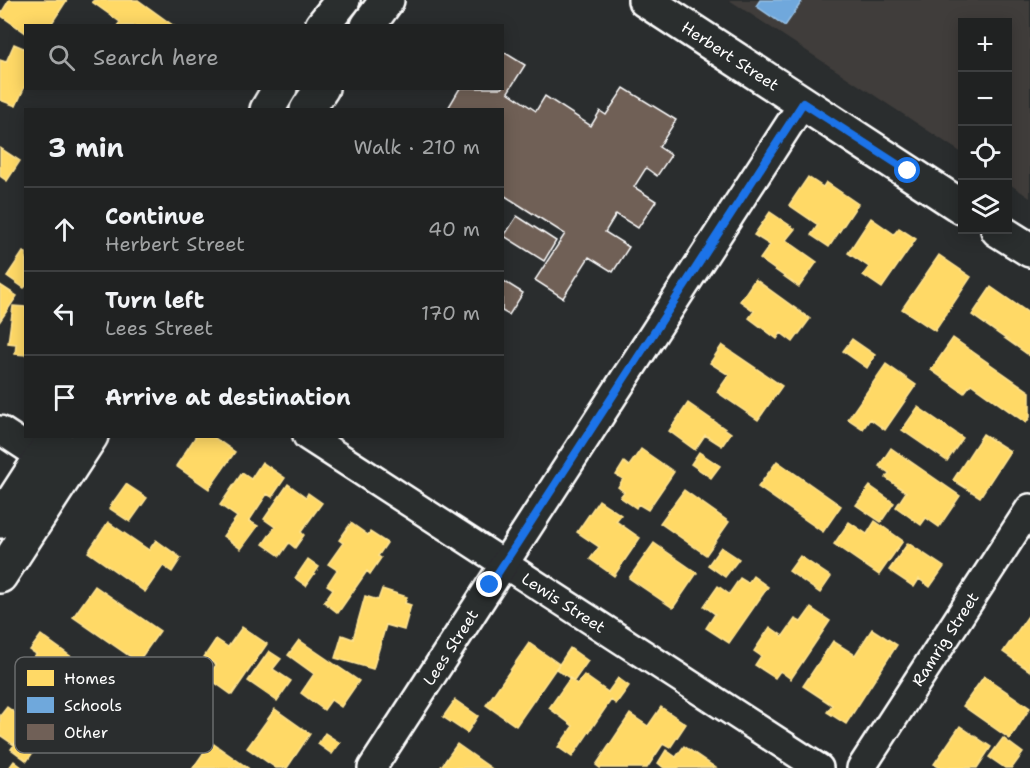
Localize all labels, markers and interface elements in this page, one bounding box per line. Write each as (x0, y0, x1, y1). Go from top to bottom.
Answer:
street label: Herbert Street (677, 17, 783, 96)
map controls (958, 18, 1012, 234)
button: + (958, 18, 1012, 72)
search box (24, 24, 504, 90)
icon: search (45, 41, 78, 74)
text: Search here (93, 43, 219, 72)
button: − (958, 72, 1012, 126)
button: locate (958, 126, 1012, 180)
text: 3 min (48, 130, 124, 165)
text: Walk · 210 m (354, 134, 480, 160)
route start (894, 157, 920, 183)
button: layers (958, 180, 1012, 234)
text: Continue (105, 202, 205, 231)
icon: ahead (48, 213, 81, 246)
text: 40 m (428, 216, 480, 242)
text: Herbert Street (105, 231, 245, 257)
text: Turn left (105, 286, 204, 315)
icon: left (48, 297, 81, 330)
text: 170 m (421, 300, 480, 326)
text: Lees Street (105, 315, 213, 341)
icon: arrive (48, 381, 81, 414)
text: Arrive at destination (105, 383, 351, 412)
street label: Lewis Street (518, 568, 609, 638)
route end (476, 571, 502, 597)
street label: Ramrig Street (907, 588, 984, 690)
street label: Lees Street (418, 605, 483, 690)
legend (15, 657, 213, 753)
text: Homes (64, 668, 116, 689)
text: Schools (64, 695, 122, 716)
text: Other (64, 722, 108, 743)

